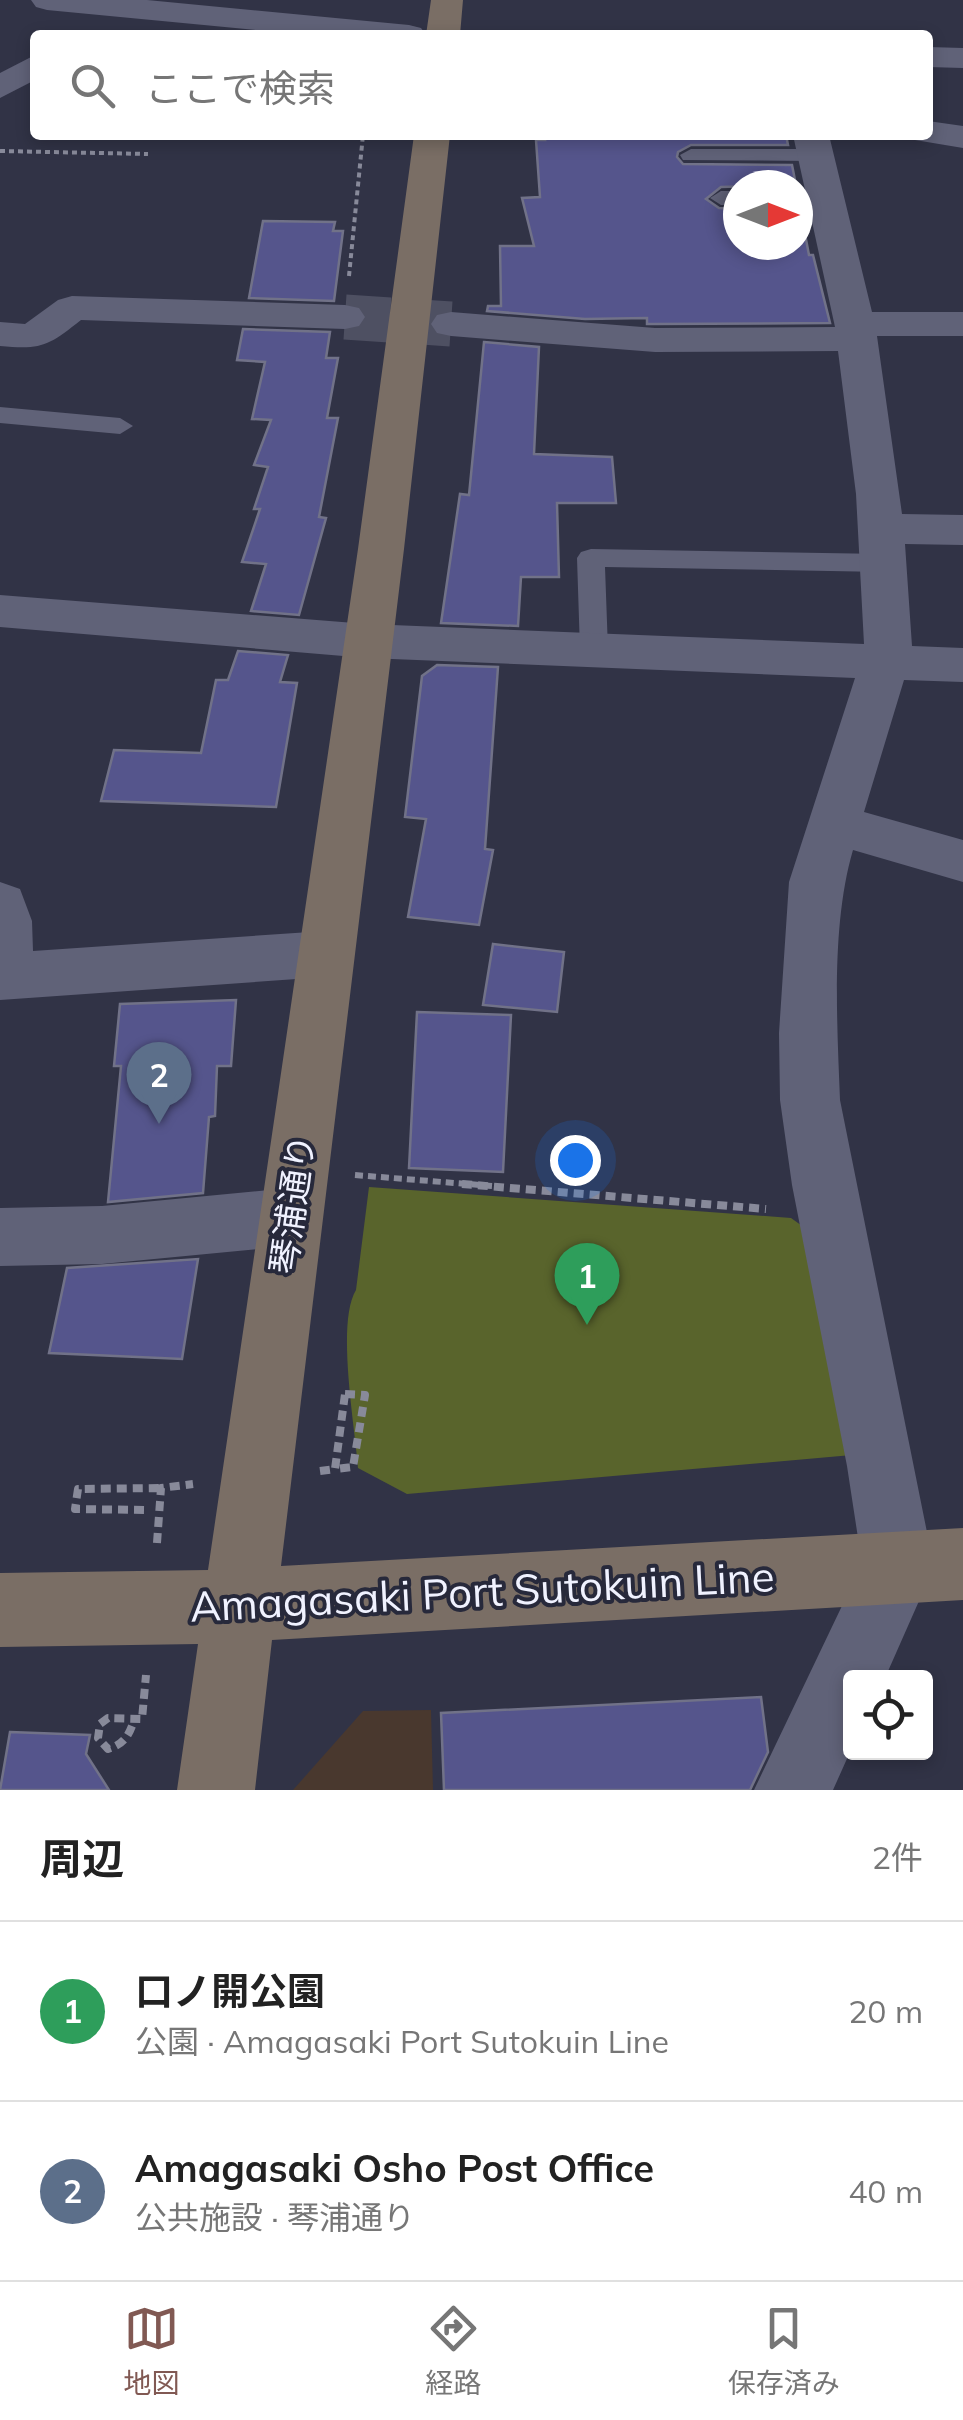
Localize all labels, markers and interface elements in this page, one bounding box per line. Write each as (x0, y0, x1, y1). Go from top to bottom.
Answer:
search box (30, 30, 933, 140)
icon: search (65, 58, 120, 113)
text: ここで検索 (145, 64, 335, 112)
north arrow (723, 170, 813, 260)
pin: 2 (126, 1042, 192, 1124)
street label: 琴浦通り (260, 1132, 324, 1276)
your location (550, 1135, 601, 1186)
pin: 1 (554, 1242, 620, 1325)
street label: Amagasaki Port Sutokuin Line (188, 1549, 776, 1633)
map controls (843, 1670, 933, 1760)
button: locate (843, 1670, 933, 1760)
text: 周辺 (40, 1832, 124, 1885)
text: 2件 (872, 1837, 923, 1877)
text: 口ノ開公園 (135, 1967, 325, 2015)
text: 1 (63, 1991, 82, 2031)
text: 20 m (848, 1991, 923, 2031)
text: 公園 · Amagasaki Port Sutokuin Line (135, 2021, 669, 2061)
text: Amagasaki Osho Post Office (135, 2144, 654, 2192)
text: 2 (63, 2171, 82, 2211)
text: 40 m (848, 2171, 923, 2211)
text: 公共施設 · 琴浦通り (135, 2197, 415, 2237)
tab: 地図 (123, 2301, 179, 2401)
tab: 経路 (425, 2301, 482, 2401)
tab: 保存済み (728, 2301, 840, 2401)

